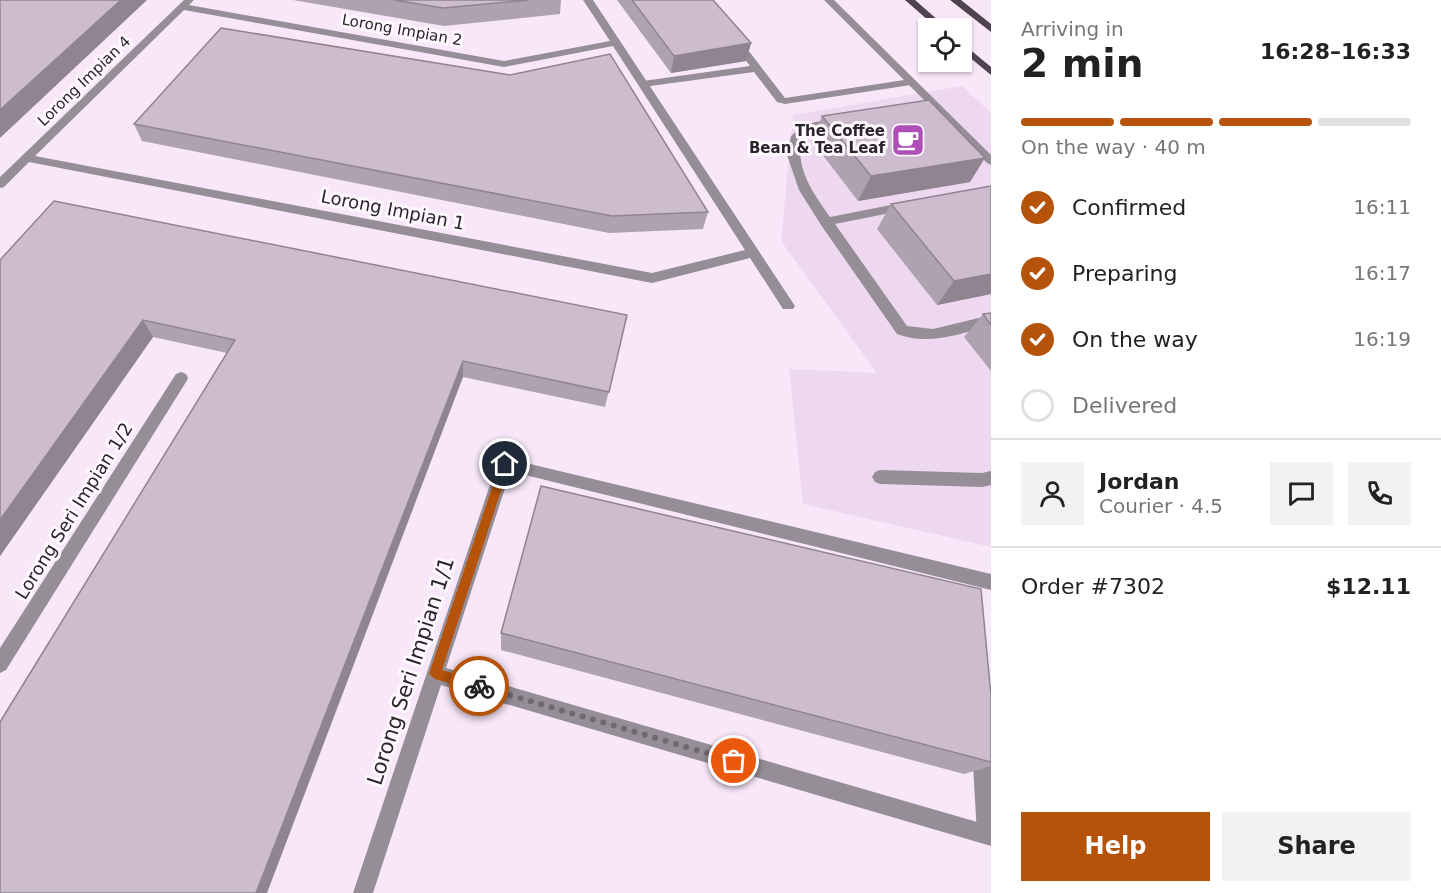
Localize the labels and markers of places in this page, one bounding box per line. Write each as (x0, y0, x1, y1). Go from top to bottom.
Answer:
place label: The Coffee Bean & Tea Leaf (749, 122, 885, 157)
cafe icon: The Coffee Bean & Tea Leaf (890, 122, 926, 158)
pin (479, 438, 530, 489)
pin (708, 735, 759, 786)

